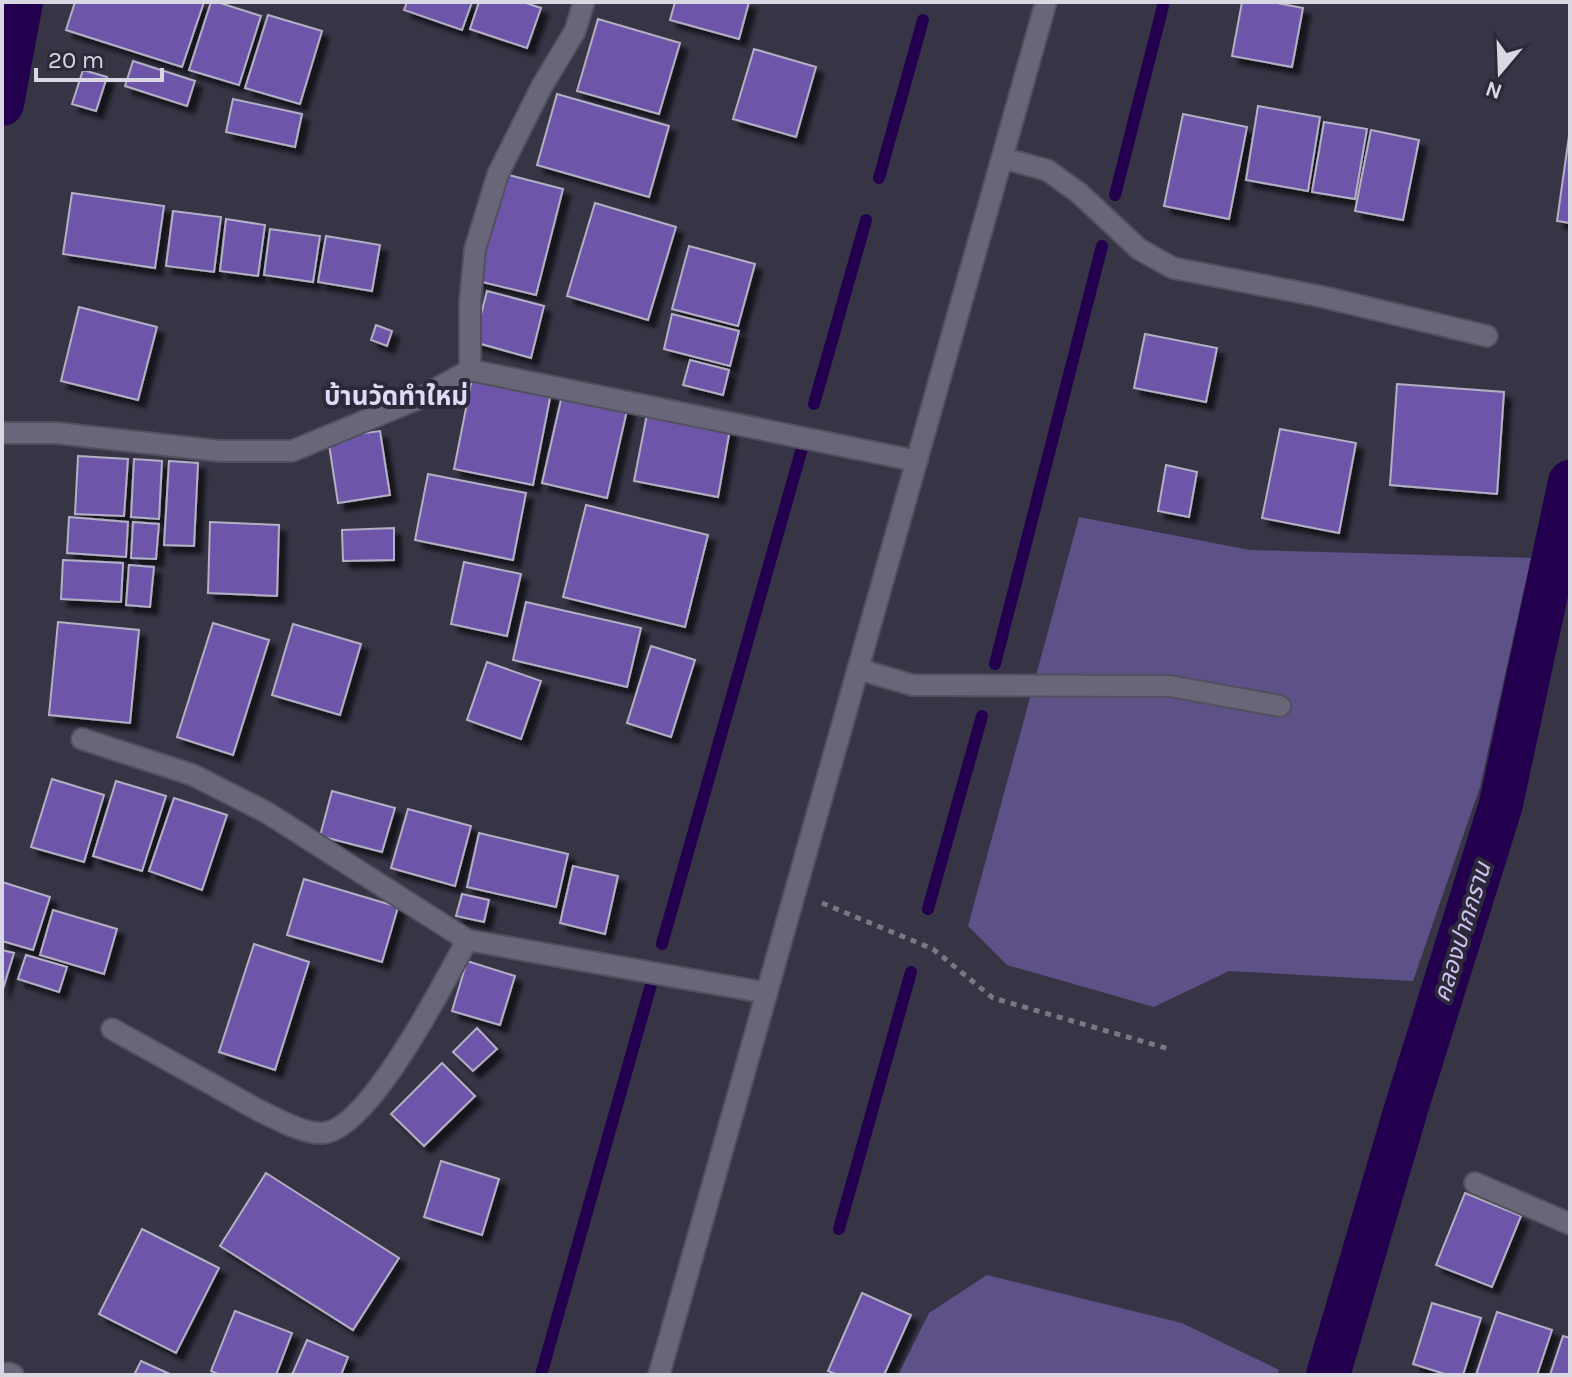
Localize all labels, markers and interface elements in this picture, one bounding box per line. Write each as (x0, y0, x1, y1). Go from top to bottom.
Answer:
scale bar (36, 32, 162, 82)
north arrow (1460, 32, 1540, 112)
text: 20 m (48, 46, 104, 74)
text: N (1482, 75, 1506, 105)
district label: บ้านวัดทำใหม่ (324, 381, 468, 412)
water label: คลองปากกราน (1428, 858, 1497, 1005)

